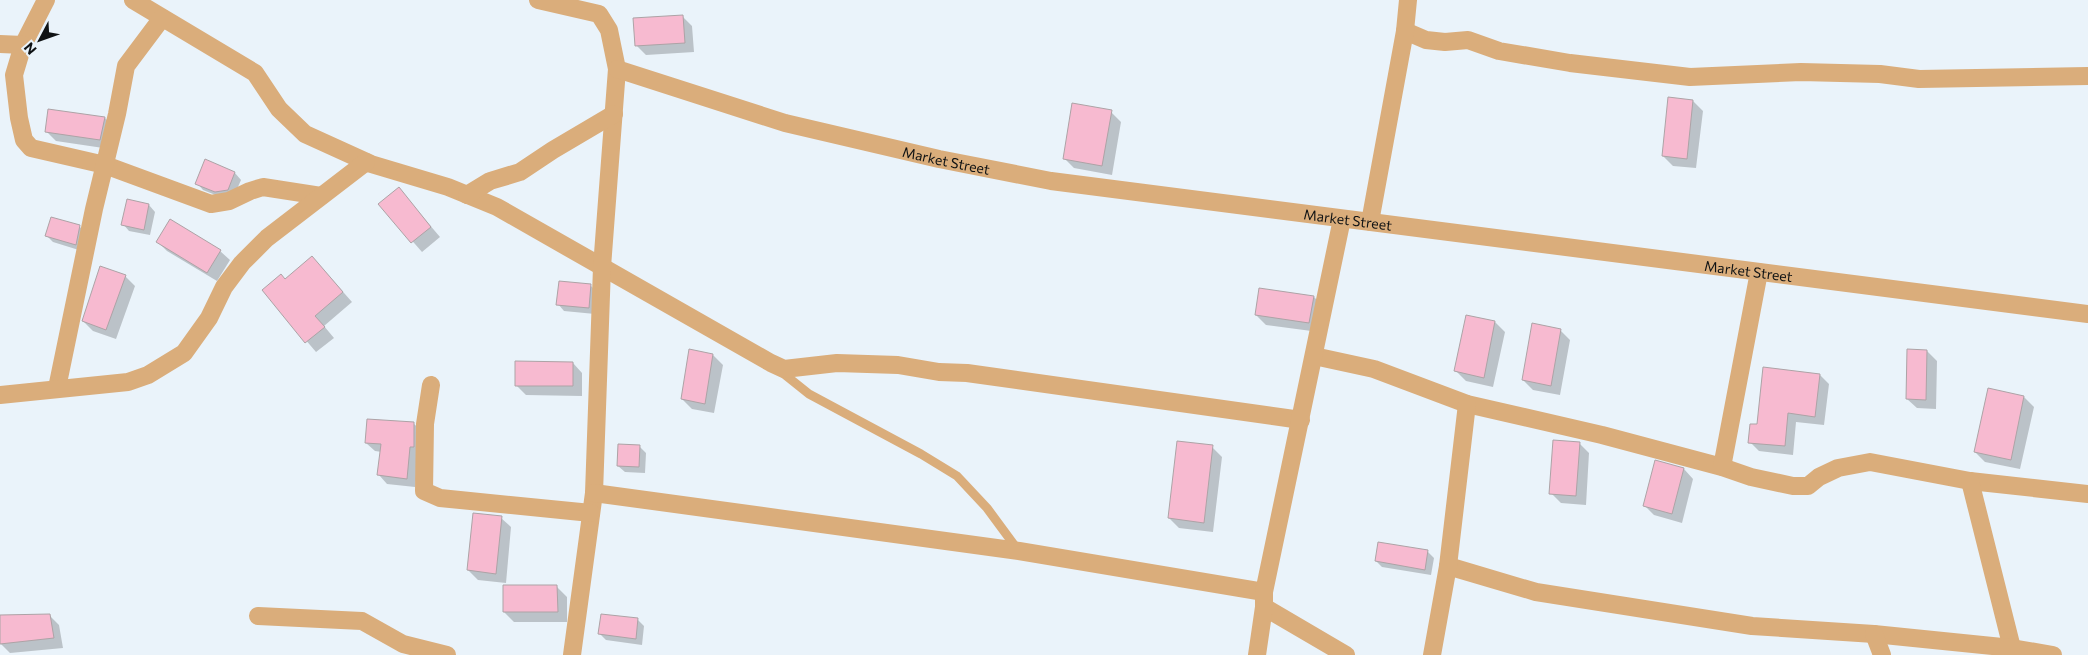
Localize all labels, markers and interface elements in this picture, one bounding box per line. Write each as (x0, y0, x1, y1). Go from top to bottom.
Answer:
north arrow (15, 15, 65, 65)
text: N (20, 39, 40, 58)
street label: Market Street (901, 142, 992, 177)
street label: Market Street (1303, 205, 1393, 233)
street label: Market Street (1703, 256, 1794, 285)

